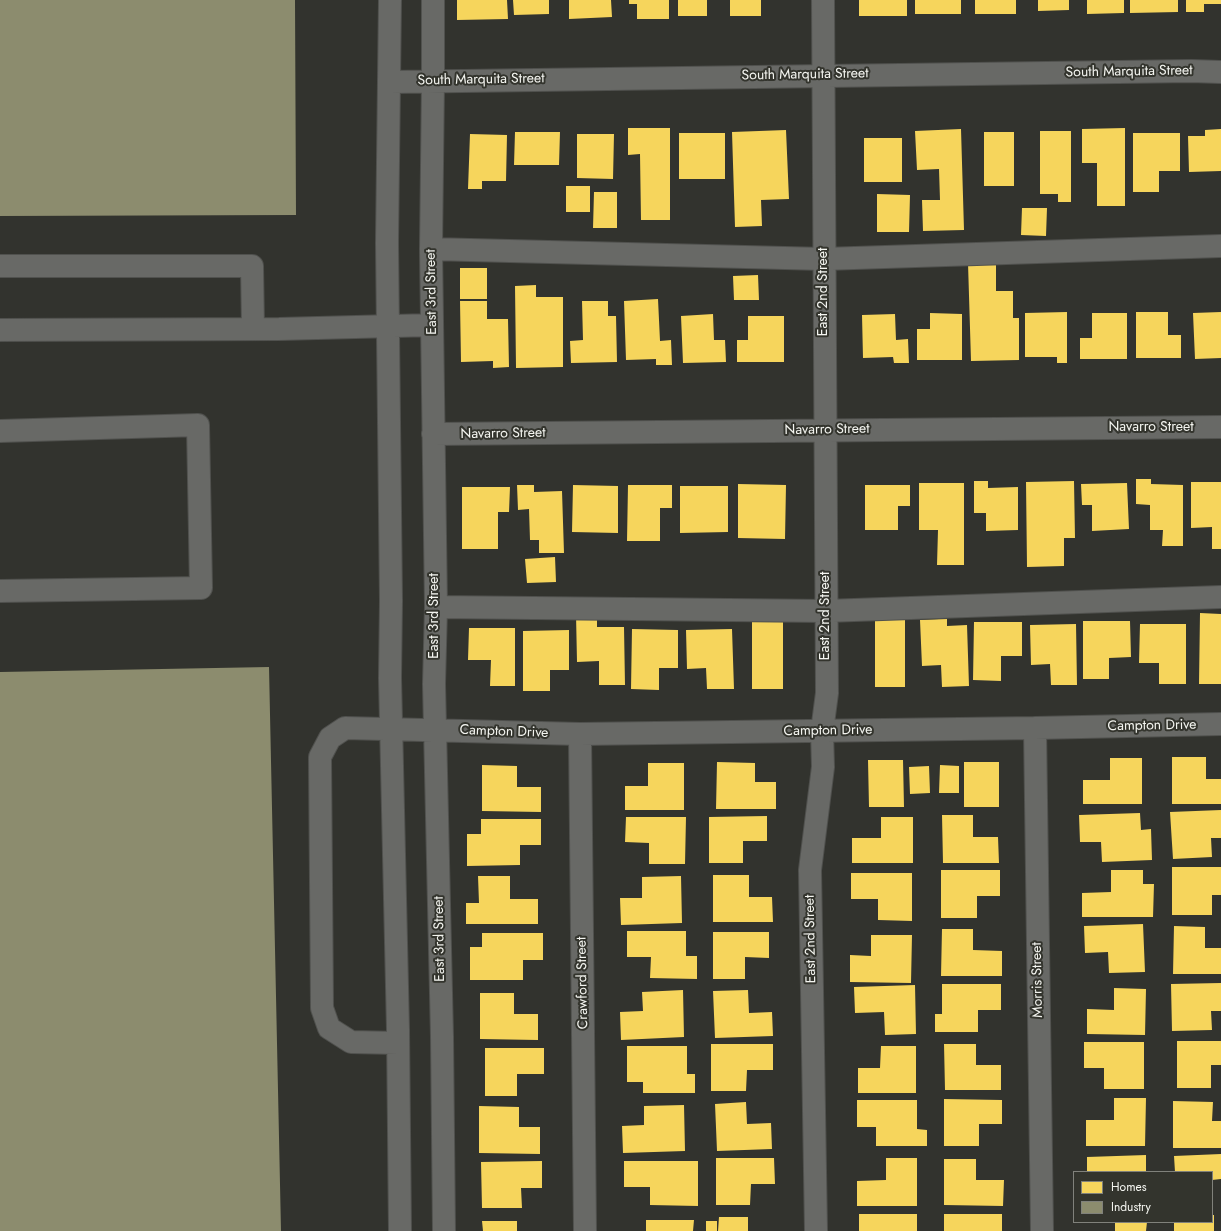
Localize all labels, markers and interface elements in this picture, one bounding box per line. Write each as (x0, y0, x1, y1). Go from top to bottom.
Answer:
street label: South Marquita Street (1065, 62, 1193, 82)
street label: South Marquita Street (741, 65, 869, 85)
street label: South Marquita Street (417, 70, 545, 90)
street label: East 2nd Street (816, 248, 832, 336)
street label: East 3rd Street (423, 249, 441, 335)
street label: Navarro Street (1108, 420, 1194, 436)
street label: Navarro Street (784, 421, 870, 439)
street label: Navarro Street (460, 425, 546, 443)
street label: East 2nd Street (818, 572, 834, 660)
street label: East 3rd Street (427, 573, 443, 659)
street label: Campton Drive (1107, 717, 1197, 735)
street label: Campton Drive (459, 722, 549, 742)
street label: Campton Drive (783, 722, 873, 740)
street label: East 2nd Street (802, 895, 820, 983)
street label: East 3rd Street (431, 896, 449, 982)
street label: Crawford Street (574, 937, 592, 1029)
street label: Morris Street (1029, 942, 1047, 1018)
legend (1073, 1171, 1213, 1223)
text: Homes (1111, 1178, 1147, 1196)
text: Industry (1111, 1198, 1151, 1216)

